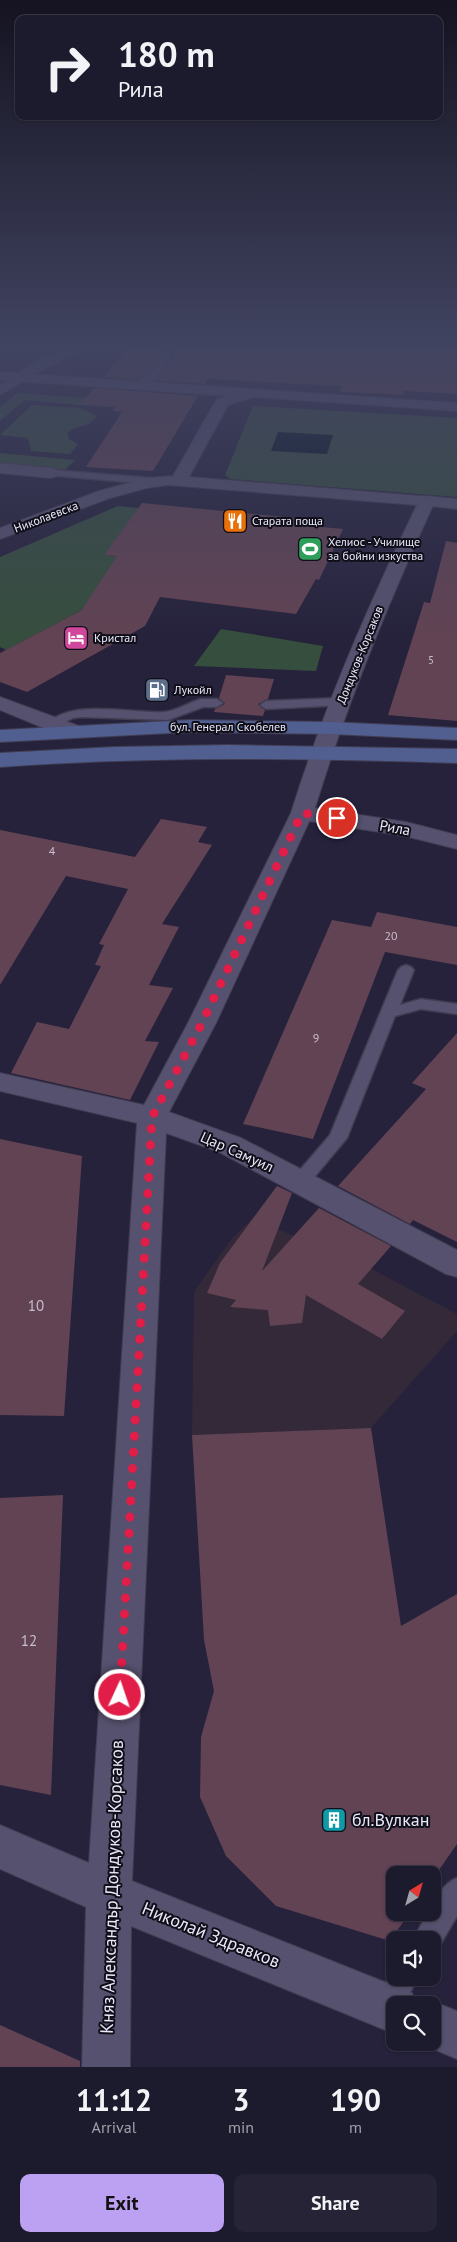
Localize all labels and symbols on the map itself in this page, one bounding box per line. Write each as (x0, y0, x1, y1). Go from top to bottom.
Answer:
street label: Николаевска (12, 497, 80, 536)
restaurant icon: Старата поща (222, 508, 248, 534)
place label: Старата поща (252, 513, 323, 528)
place label: Хелиос - Училище за бойни изкуства (328, 534, 423, 563)
sports icon: Хелиос - Училище за бойни изкуства (297, 536, 323, 562)
street label: Дондуков-Корсаков (333, 604, 386, 706)
hotel icon: Кристал (63, 625, 89, 651)
place label: Кристал (94, 630, 136, 645)
house number: 5 (428, 653, 434, 667)
fuel station icon: Лукойл (144, 677, 170, 703)
place label: Лукойл (173, 682, 212, 697)
street label: бул. Генерал Скобелев (170, 719, 286, 734)
pin (316, 797, 358, 839)
street label: Рила (378, 815, 412, 840)
house number: 4 (49, 843, 56, 858)
house number: 20 (384, 928, 398, 943)
house number: 9 (313, 1030, 319, 1045)
street label: Цар Самуил (198, 1127, 277, 1176)
house number: 10 (28, 1296, 44, 1315)
house number: 12 (21, 1631, 37, 1650)
position arrow (93, 1668, 145, 1720)
street label: Княз Александър Дондуков-Корсаков (95, 1740, 128, 2034)
building icon: бл.Вулкан (321, 1807, 347, 1833)
place label: бл.Вулкан (352, 1808, 429, 1831)
north arrow (386, 1866, 441, 1921)
street label: Николай Здравков (139, 1896, 283, 1973)

